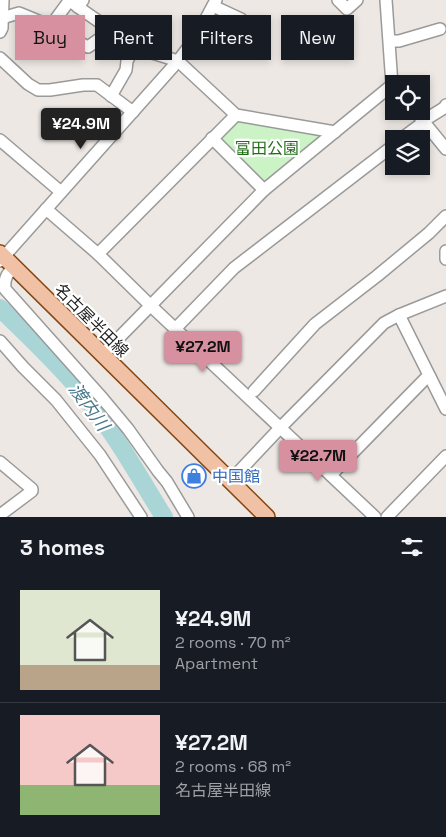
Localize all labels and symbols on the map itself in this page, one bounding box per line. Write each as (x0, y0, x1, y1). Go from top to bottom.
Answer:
pin: ¥24.9M (40, 108, 122, 150)
park label: 富田公園 (235, 138, 299, 159)
street label: 名古屋半田線 (50, 279, 133, 362)
pin: ¥27.2M (162, 330, 244, 373)
water label: 渡内川 (64, 378, 116, 437)
pin: ¥22.7M (277, 440, 359, 482)
shop icon: 中国館 (181, 463, 207, 489)
place label: 中国館 (212, 466, 260, 487)

